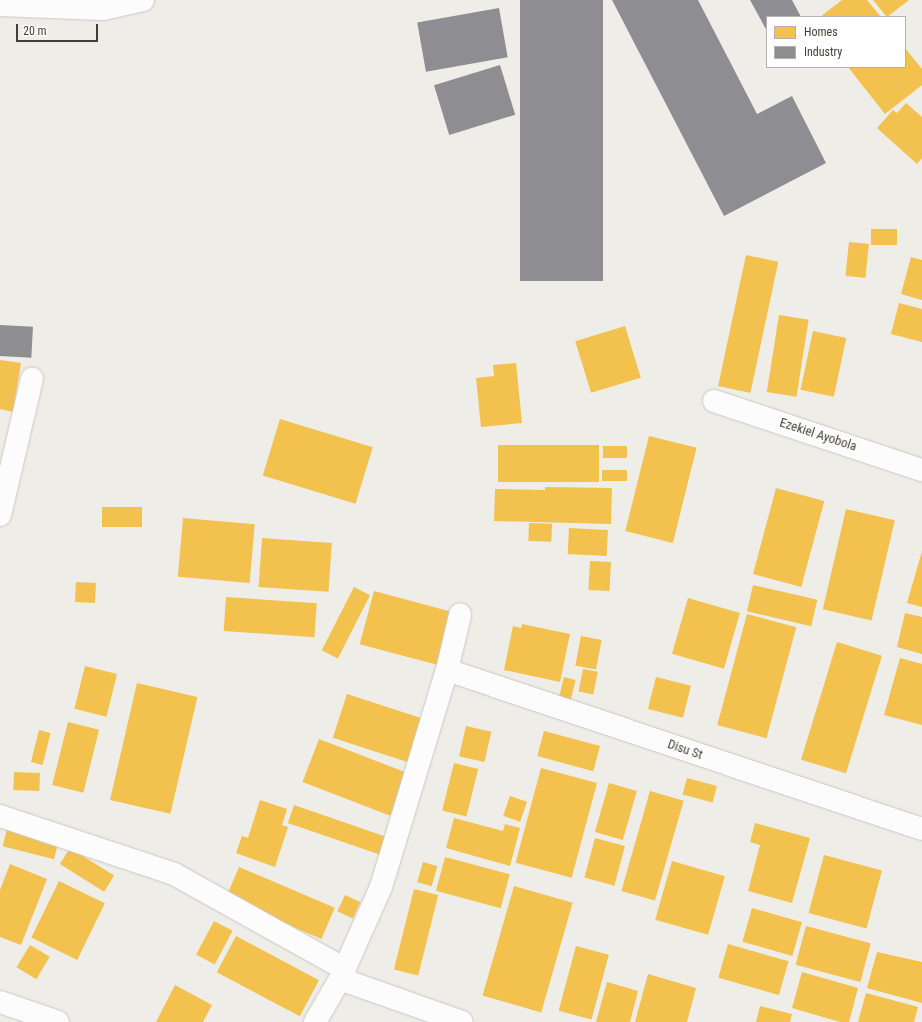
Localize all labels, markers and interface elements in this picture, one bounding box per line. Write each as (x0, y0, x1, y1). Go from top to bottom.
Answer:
scale bar (18, 16, 100, 42)
legend (766, 16, 906, 68)
text: 20 m (23, 24, 47, 38)
text: Homes (804, 25, 838, 39)
text: Industry (804, 45, 842, 59)
street label: Ezekiel Ayobola (777, 415, 859, 455)
street label: Disu St (665, 737, 705, 763)

